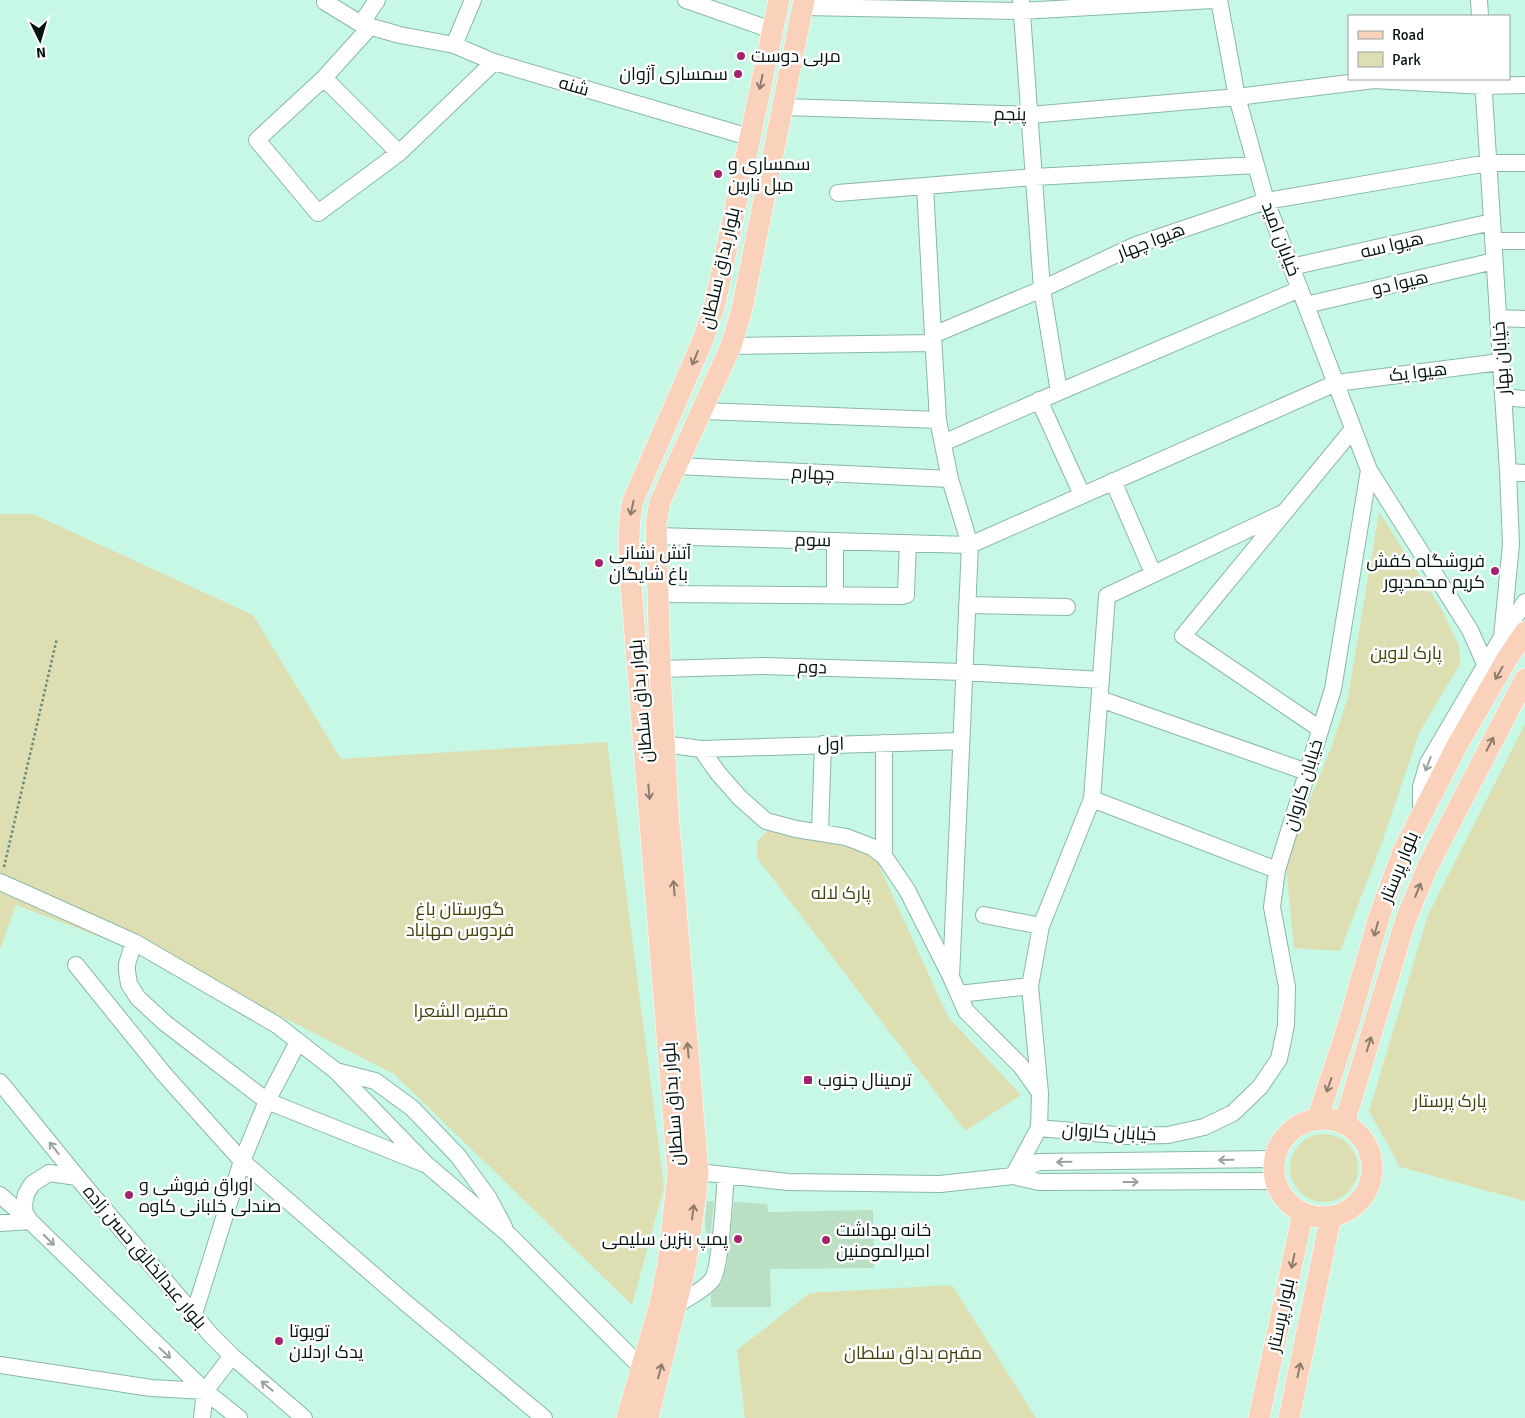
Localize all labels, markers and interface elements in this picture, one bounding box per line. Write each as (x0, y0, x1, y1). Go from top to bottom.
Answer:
north arrow (15, 15, 65, 65)
legend (1348, 15, 1510, 80)
text: Road (1392, 26, 1424, 44)
text: N (35, 44, 47, 61)
place label: مربی دوست (751, 45, 841, 67)
marker: مربی دوست (735, 50, 747, 62)
text: Park (1392, 51, 1421, 69)
place label: سمساری آژوان (619, 63, 728, 85)
marker: سمساری آژوان (732, 68, 744, 80)
street label: شنه (556, 71, 592, 101)
one-way arrow (756, 73, 765, 89)
street label: پنجم (993, 103, 1027, 126)
place label: سمساری و مبل نارین (728, 153, 810, 196)
marker: سمساری و مبل نارین (712, 168, 724, 180)
street label: خیابان امید (1257, 199, 1305, 279)
street label: بلوار بداق سلطان (695, 205, 746, 331)
street label: هیوا چهار (1113, 218, 1188, 265)
street label: هیوا سه (1358, 227, 1426, 263)
street label: هیوا دو (1370, 266, 1430, 300)
street label: خیابان بهار (1487, 321, 1515, 396)
one-way arrow (689, 351, 698, 366)
street label: هیوا یک (1388, 358, 1448, 386)
street label: چهارم (791, 461, 835, 486)
one-way arrow (626, 499, 636, 515)
street label: سوم (795, 529, 831, 552)
place label: آتش نشانی باغ شایگان (609, 542, 692, 586)
place label: فروشگاه کفش کریم محمدپور (1366, 550, 1485, 594)
marker: آتش نشانی باغ شایگان (593, 557, 605, 569)
marker: فروشگاه کفش کریم محمدپور (1489, 565, 1501, 577)
street label: بلوار بداق سلطان (625, 638, 658, 764)
park label: پارک لاوین (1370, 642, 1442, 665)
street label: دوم (797, 655, 827, 680)
one-way arrow (1494, 666, 1504, 681)
street label: اول (817, 733, 845, 755)
street label: خیابان کاروان (1279, 737, 1327, 833)
one-way arrow (1486, 737, 1495, 752)
one-way arrow (1423, 756, 1433, 771)
one-way arrow (644, 784, 654, 800)
street label: بلوار پرستار (1374, 828, 1424, 907)
one-way arrow (670, 880, 679, 896)
park label: پارک لاله (811, 882, 871, 905)
one-way arrow (1415, 882, 1424, 897)
park label: گورستان باغ فردوس مهاباد (406, 898, 514, 941)
one-way arrow (1370, 921, 1380, 937)
park label: مقیره الشعرا (413, 1000, 509, 1022)
one-way arrow (1365, 1037, 1375, 1053)
street label: بلوار بداق سلطان (658, 1041, 689, 1167)
one-way arrow (683, 1042, 693, 1058)
place label: ترمینال جنوب (818, 1069, 912, 1091)
marker: ترمینال جنوب (802, 1074, 814, 1086)
one-way arrow (1323, 1076, 1333, 1092)
park label: پارک پرستار (1412, 1090, 1487, 1113)
street label: خیابان کاروان (1061, 1119, 1157, 1145)
one-way arrow (49, 1142, 60, 1155)
one-way arrow (1219, 1155, 1235, 1165)
one-way arrow (1056, 1157, 1072, 1167)
place label: اوراق فروشی و صندلی خلبانی کاوه (139, 1174, 281, 1217)
one-way arrow (1122, 1177, 1139, 1187)
street label: بلوار عبدالخالق حسن زاده (78, 1180, 212, 1334)
marker: اوراق فروشی و صندلی خلبانی کاوه (123, 1189, 135, 1201)
one-way arrow (689, 1204, 699, 1220)
place label: خانه بهداشت امیرالمومنین (836, 1219, 931, 1262)
place label: پمپ بنزین سلیمی (602, 1228, 728, 1251)
marker: پمپ بنزین سلیمی (732, 1233, 744, 1245)
one-way arrow (42, 1234, 55, 1246)
marker: خانه بهداشت امیرالمومنین (820, 1234, 832, 1246)
one-way arrow (1288, 1252, 1297, 1268)
street label: بلوار پرستار (1262, 1276, 1301, 1355)
place label: تویوتا یدک اردلان (289, 1320, 364, 1363)
marker: تویوتا یدک اردلان (273, 1335, 285, 1347)
park label: مقبره بداق سلطان (844, 1342, 982, 1365)
one-way arrow (159, 1347, 172, 1359)
one-way arrow (656, 1363, 665, 1379)
one-way arrow (1294, 1363, 1304, 1379)
one-way arrow (261, 1381, 274, 1392)

